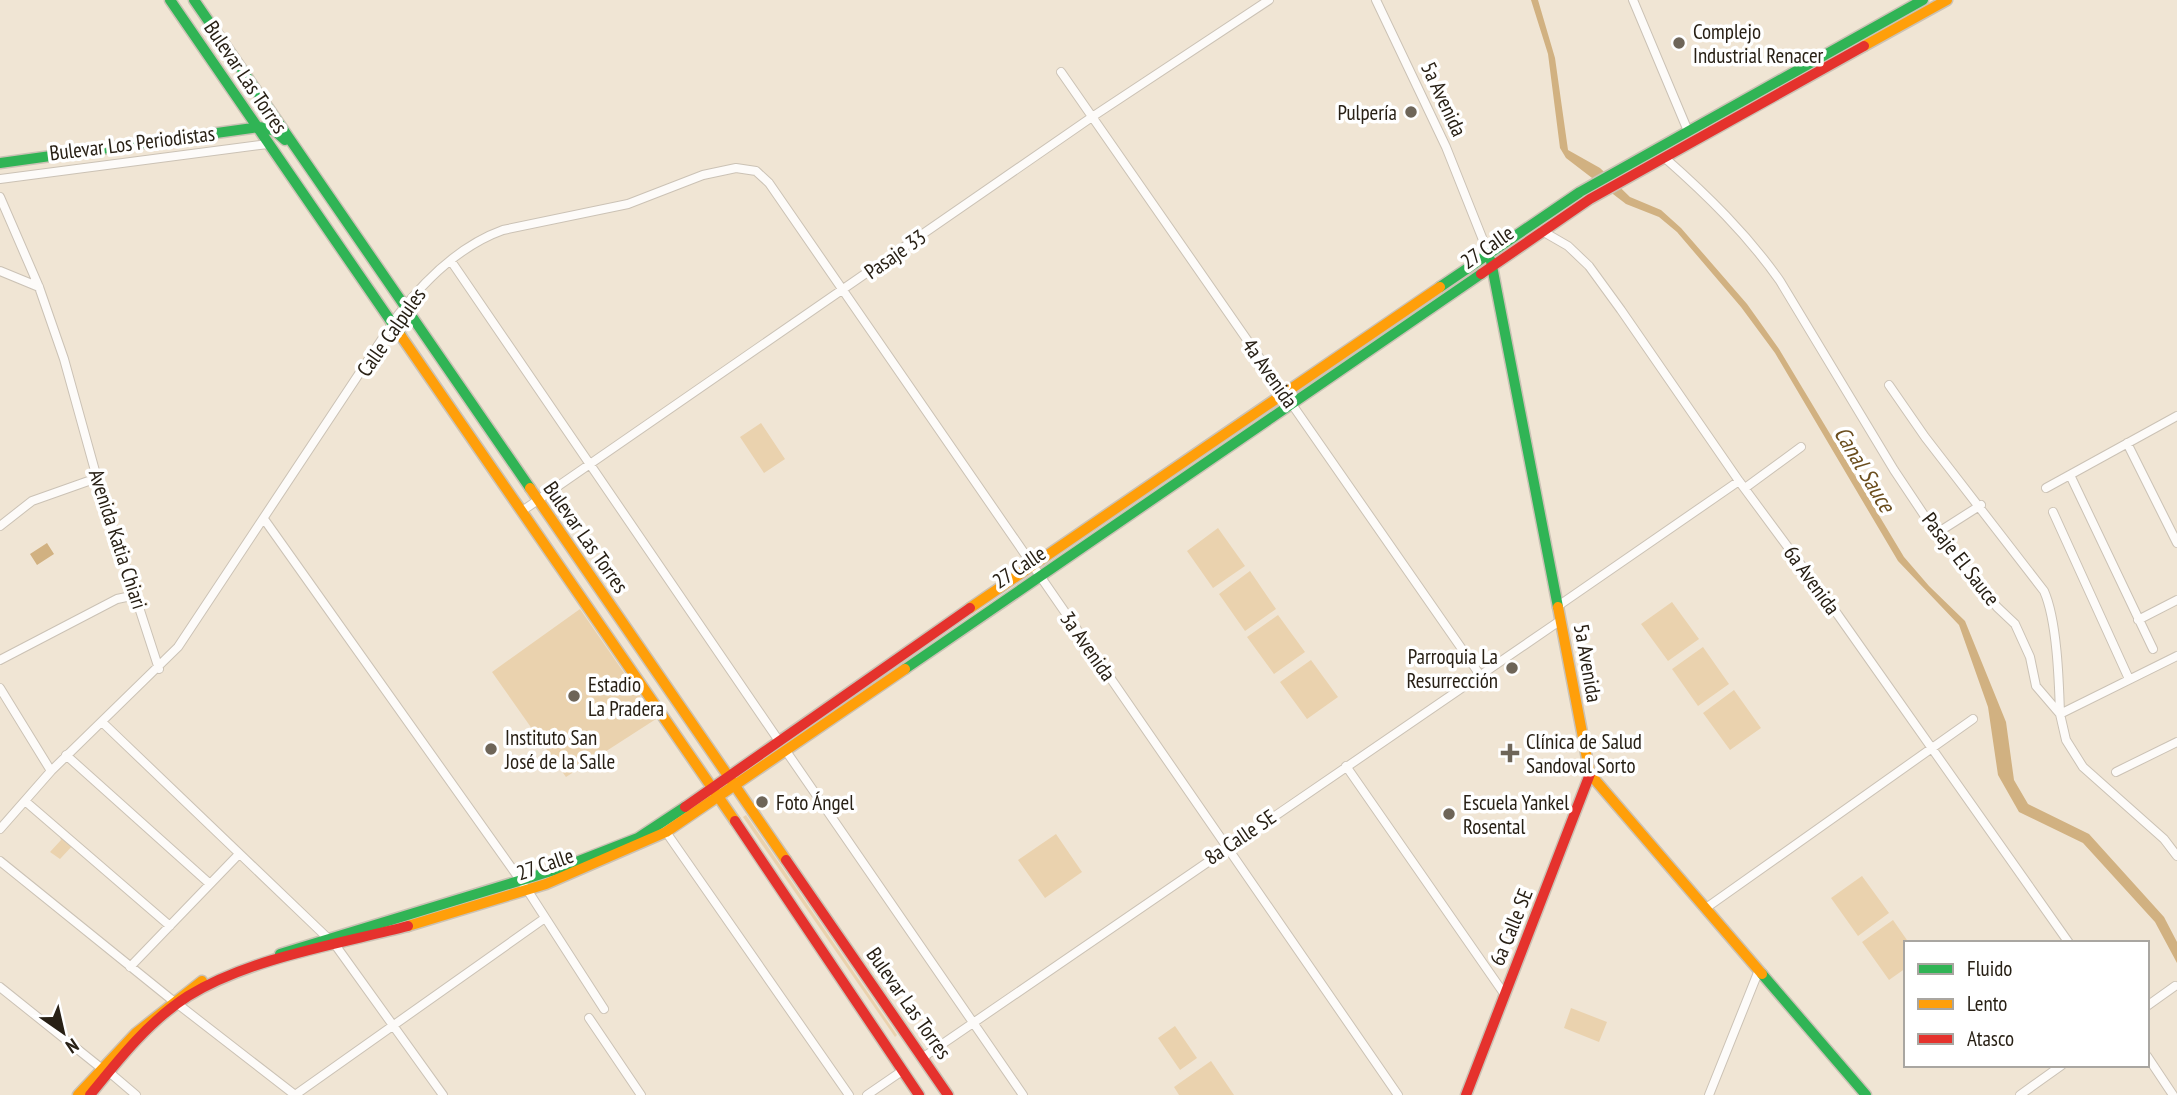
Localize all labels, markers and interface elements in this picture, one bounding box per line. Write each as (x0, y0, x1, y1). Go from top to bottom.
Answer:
street label: Bulevar Las Torres (198, 15, 294, 139)
place label: Complejo Industrial Renacer (1693, 18, 1824, 69)
marker: Complejo Industrial Renacer (1671, 35, 1687, 51)
street label: 5a Avenida (1415, 57, 1473, 141)
place label: Pulpería (1338, 99, 1397, 126)
marker: Pulpería (1403, 104, 1419, 120)
street label: Bulevar Los Periodistas (48, 119, 216, 167)
street label: 27 Calle (1455, 219, 1519, 275)
street label: Pasaje 33 (859, 223, 931, 285)
street label: Calle Calpules (351, 282, 431, 382)
street label: 4a Avenida (1236, 333, 1304, 413)
water label: Canal Sauce (1828, 421, 1903, 519)
street label: Avenida Katia Chiari (83, 466, 153, 612)
street label: Bulevar Las Torres (538, 476, 634, 598)
street label: Pasaje El Sauce (1916, 507, 2006, 611)
street label: 27 Calle (987, 539, 1051, 595)
street label: 6a Avenida (1778, 540, 1846, 620)
street label: 3a Avenida (1054, 606, 1122, 686)
street label: 5a Avenida (1568, 622, 1608, 704)
place label: Parroquia La Resurrección (1406, 643, 1498, 694)
marker: Parroquia La Resurrección (1504, 660, 1520, 676)
place label: Estadio La Pradera (588, 671, 664, 722)
marker: Estadio La Pradera (566, 688, 582, 704)
place label: Instituto San José de la Salle (504, 724, 615, 775)
place label: Clínica de Salud Sandoval Sorto (1526, 728, 1642, 779)
marker: Instituto San José de la Salle (483, 741, 499, 757)
marker: Clínica de Salud Sandoval Sorto (1500, 743, 1520, 763)
place label: Foto Ángel (776, 789, 854, 816)
place label: Escuela Yankel Rosental (1463, 789, 1569, 840)
marker: Foto Ángel (754, 794, 770, 810)
street label: 8a Calle SE (1199, 803, 1281, 871)
marker: Escuela Yankel Rosental (1441, 806, 1457, 822)
street label: 27 Calle (513, 842, 577, 886)
street label: 6a Calle SE (1483, 884, 1539, 970)
legend (1904, 941, 2149, 1067)
street label: Bulevar Las Torres (861, 942, 957, 1064)
text: Fluido (1967, 955, 2012, 982)
text: Lento (1967, 990, 2007, 1017)
north arrow (28, 997, 98, 1067)
text: Atasco (1967, 1025, 2014, 1052)
text: N (62, 1033, 83, 1059)

